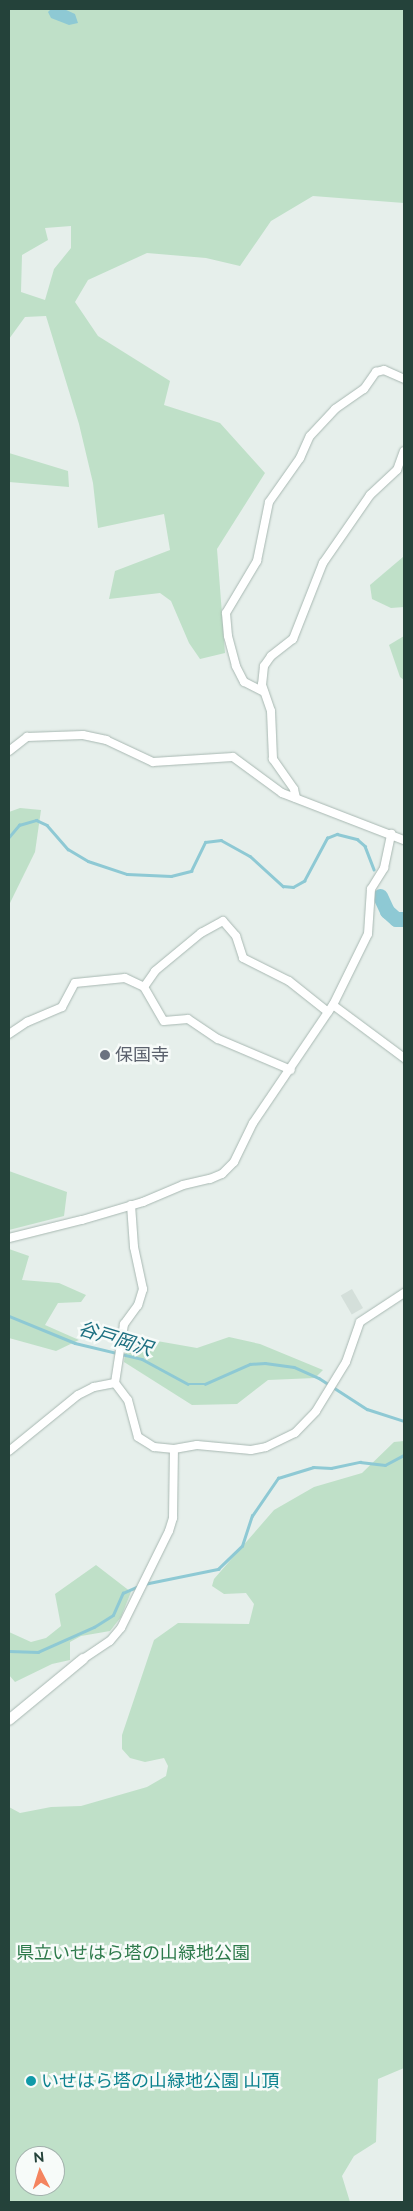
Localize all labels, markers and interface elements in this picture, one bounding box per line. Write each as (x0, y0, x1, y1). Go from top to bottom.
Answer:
place label: 保国寺 (115, 1044, 169, 1066)
marker: 保国寺 (99, 1049, 111, 1061)
water label: 谷戸岡沢 (75, 1317, 155, 1361)
park label: 県立いせはら塔の山緑地公園 (16, 1942, 250, 1964)
place label: いせはら塔の山緑地公園 山頂 (41, 2070, 280, 2092)
marker: いせはら塔の山緑地公園 山頂 (25, 2075, 37, 2087)
north arrow (15, 2146, 65, 2196)
text: N (33, 2149, 45, 2165)

